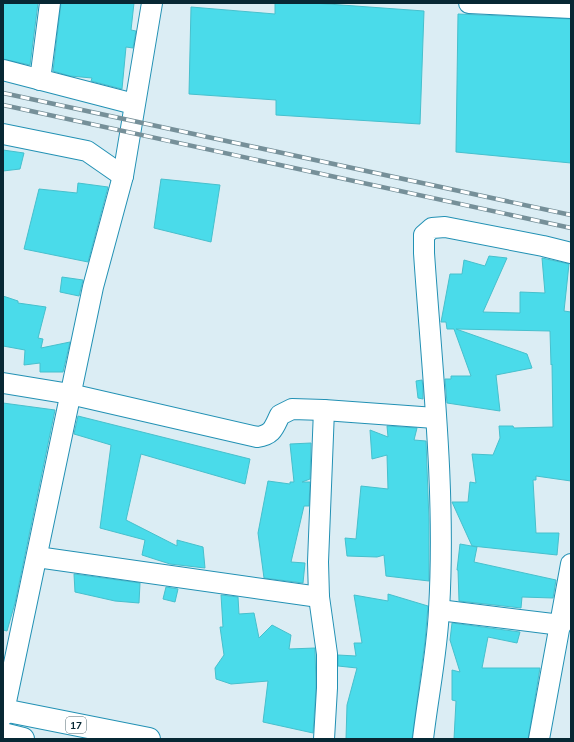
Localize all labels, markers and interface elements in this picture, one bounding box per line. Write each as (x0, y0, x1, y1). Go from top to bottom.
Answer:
road number: 17 (66, 717, 86, 733)

